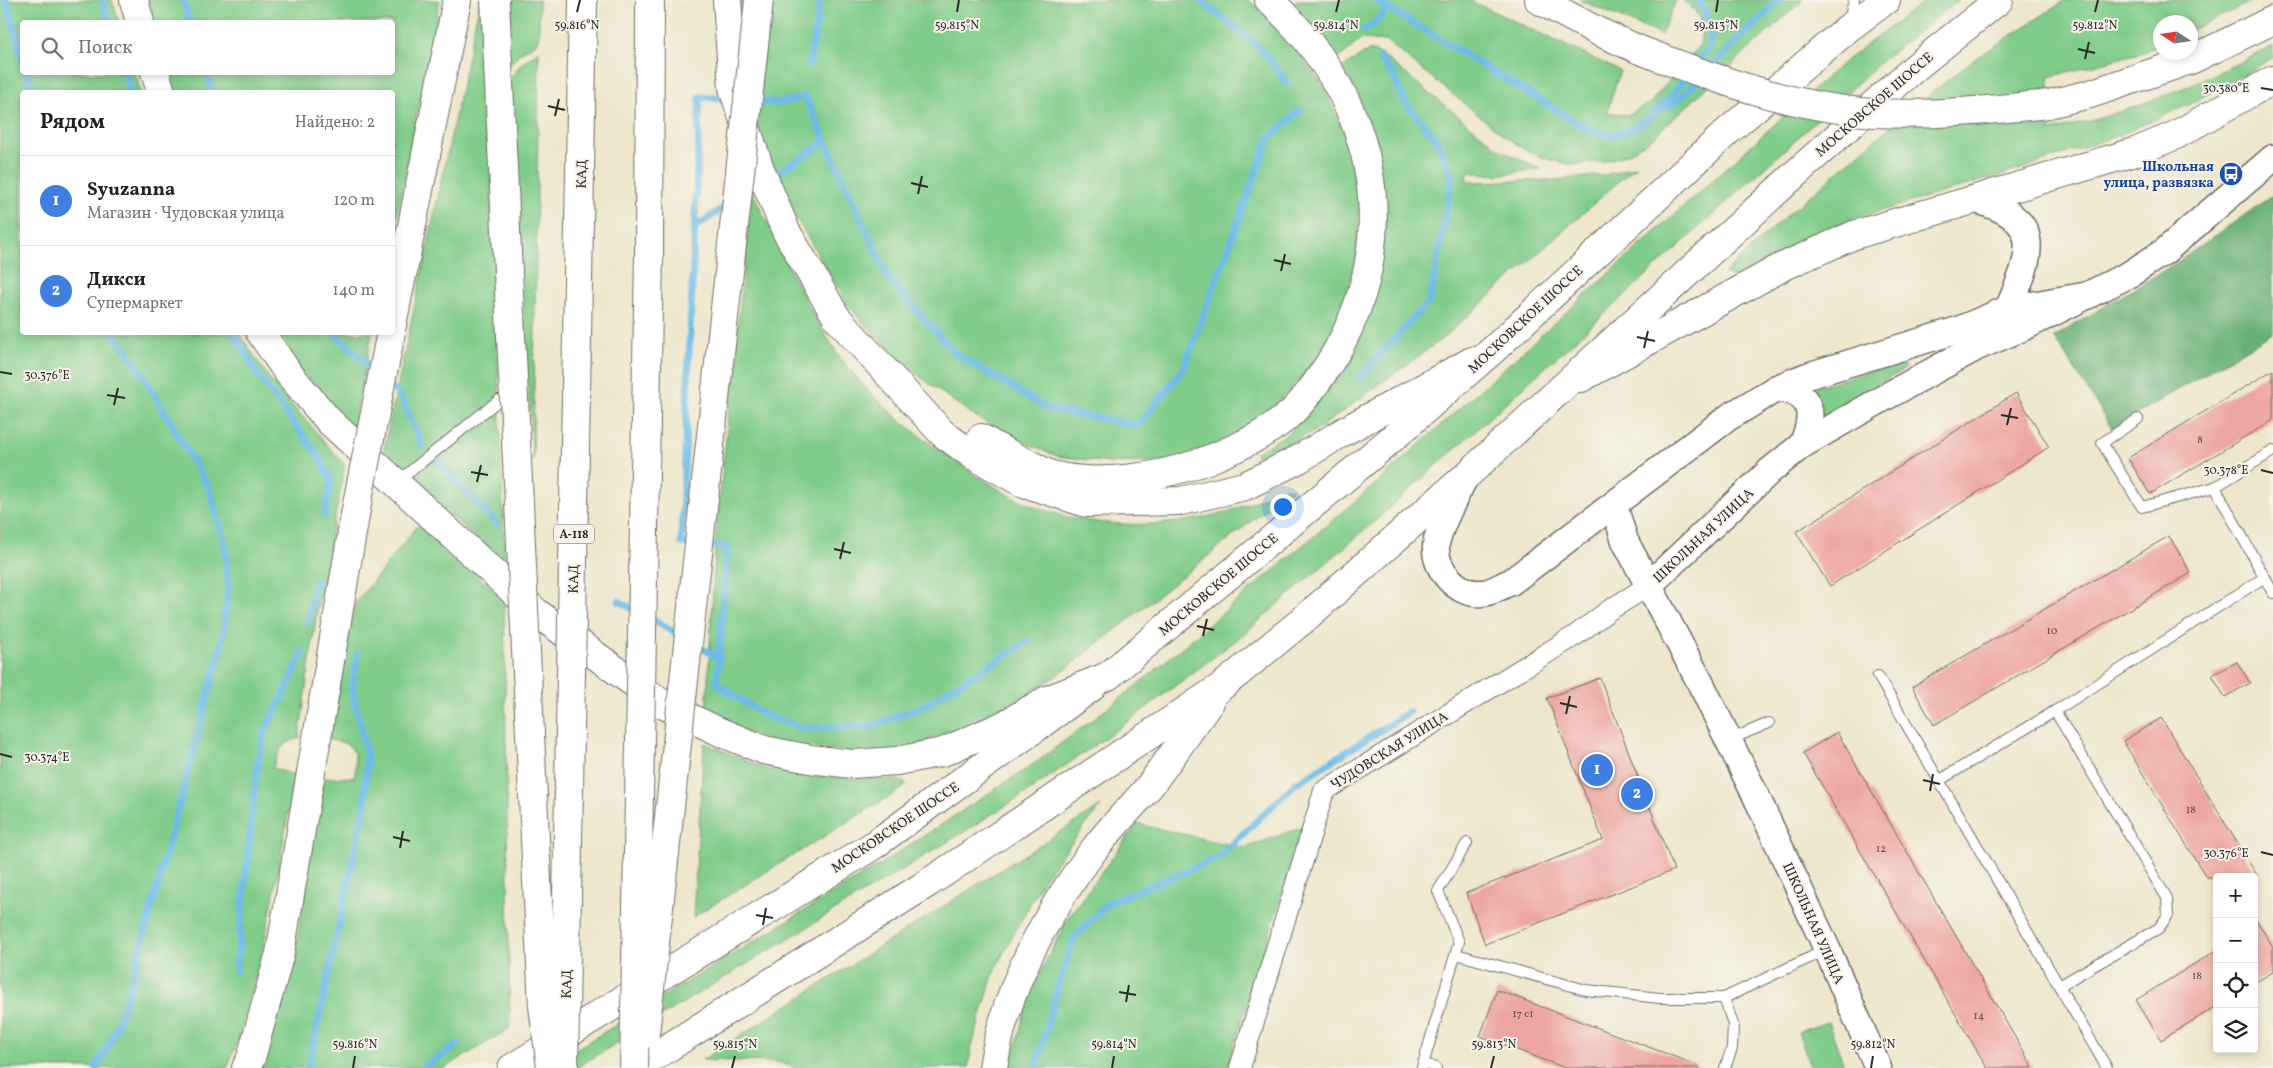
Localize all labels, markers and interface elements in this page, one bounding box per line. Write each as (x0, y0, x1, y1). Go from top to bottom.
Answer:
north arrow (2153, 15, 2198, 60)
text: 59.816°N (555, 18, 599, 34)
text: 59.815°N (935, 18, 979, 34)
text: 59.814°N (1313, 18, 1359, 34)
text: 59.813°N (1694, 18, 1739, 34)
text: 59.812°N (2073, 18, 2118, 34)
search box (20, 20, 395, 75)
icon: search (38, 34, 66, 62)
text: Поиск (78, 35, 132, 61)
street label: МОСКОВСКОЕ ШОССЕ (1812, 48, 1938, 162)
text: 30.380°E (2203, 81, 2249, 97)
text: Рядом (40, 108, 105, 137)
text: Найдено: 2 (295, 112, 375, 134)
place label: Школьная улица, развязка (2104, 158, 2214, 193)
street label: КАД (573, 159, 592, 189)
bus stop icon: Школьная улица, развязка (2218, 161, 2244, 187)
text: Syuzanna (87, 177, 175, 203)
text: 1 (53, 190, 59, 212)
text: 120 m (333, 190, 375, 212)
text: Магазин · Чудовская улица (87, 203, 285, 225)
street label: МОСКОВСКОЕ ШОССЕ (1464, 262, 1588, 379)
text: Дикси (87, 267, 146, 293)
text: 2 (52, 280, 60, 302)
text: 140 m (333, 280, 375, 302)
text: Супермаркет (87, 293, 183, 315)
text: 30.376°E (24, 368, 70, 384)
house number: 8 (2197, 433, 2203, 448)
text: 30.378°E (2204, 463, 2248, 479)
street label: ШКОЛЬНАЯ УЛИЦА (1649, 484, 1759, 588)
your location (1270, 494, 1296, 520)
road number: А-118 (554, 524, 594, 544)
street label: МОСКОВСКОЕ ШОССЕ (1155, 529, 1283, 641)
street label: КАД (565, 564, 584, 594)
house number: 10 (2047, 624, 2058, 639)
street label: ЧУДОВСКАЯ УЛИЦА (1327, 707, 1452, 795)
text: 30.374°E (25, 750, 69, 766)
pin: 1 (1581, 751, 1613, 789)
pin: 2 (1621, 775, 1653, 813)
street label: МОСКОВСКОЕ ШОССЕ (828, 778, 964, 878)
house number: 18 (2186, 803, 2196, 818)
house number: 12 (1876, 842, 1886, 857)
text: 30.376°E (2203, 846, 2249, 862)
street label: ШКОЛЬНАЯ УЛИЦА (1777, 860, 1848, 988)
map controls (2213, 873, 2258, 1053)
button: + (2213, 873, 2258, 918)
button: − (2213, 918, 2258, 963)
button: locate (2213, 963, 2258, 1008)
street label: КАД (558, 969, 577, 999)
house number: 18 (2192, 969, 2202, 984)
house number: 17 с1 (1513, 1007, 1534, 1022)
button: layers (2213, 1008, 2258, 1053)
house number: 14 (1974, 1009, 1985, 1024)
text: 59.816°N (333, 1037, 377, 1053)
text: 59.815°N (713, 1037, 757, 1053)
text: 59.814°N (1091, 1037, 1137, 1053)
text: 59.813°N (1472, 1037, 1517, 1053)
text: 59.812°N (1851, 1037, 1896, 1053)

